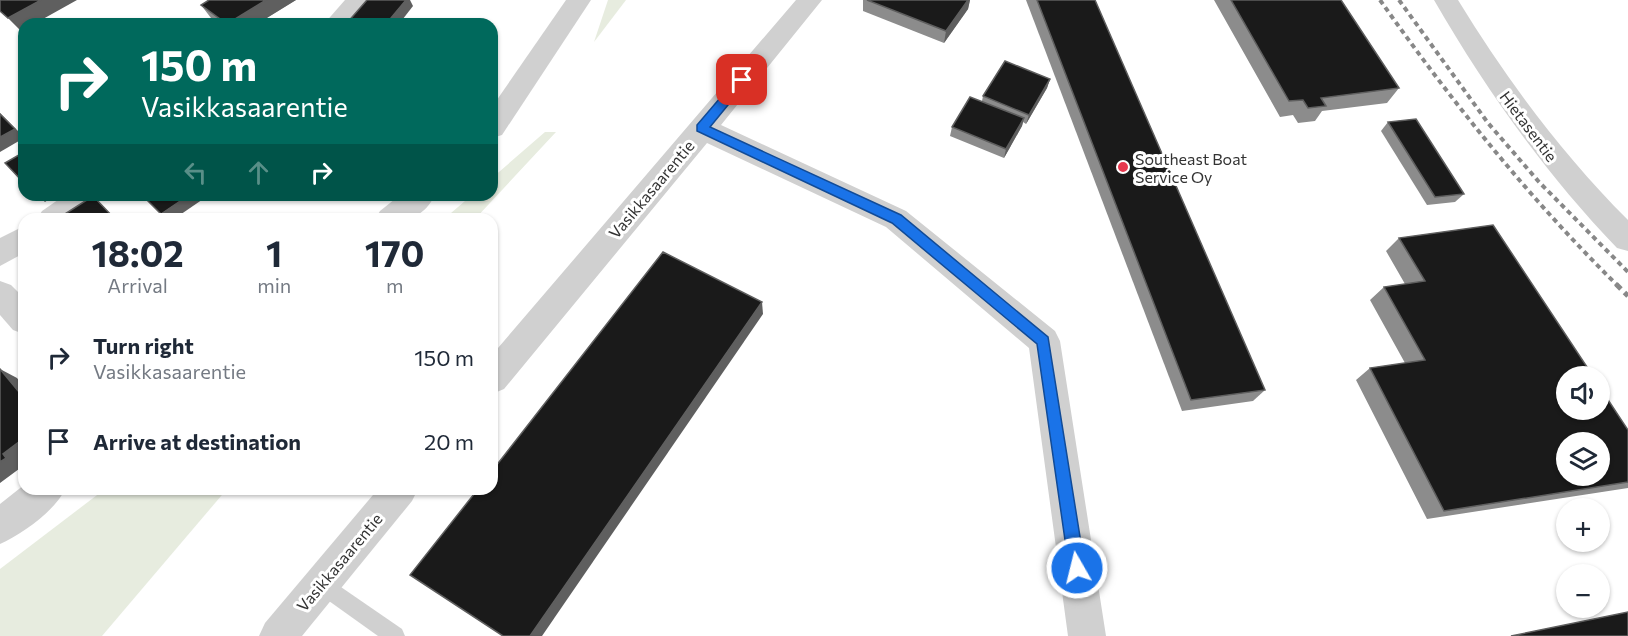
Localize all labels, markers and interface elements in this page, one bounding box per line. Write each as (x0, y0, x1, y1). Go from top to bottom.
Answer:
text: 150 m (141, 38, 257, 90)
icon: right (42, 42, 120, 120)
pin (716, 54, 767, 105)
icon: arrive (725, 63, 758, 96)
street label: Hietasentie (1496, 87, 1562, 165)
text: Vasikkasaarentie (141, 90, 348, 123)
street label: Vasikkasaarentie (604, 136, 698, 242)
place label: Southeast Boat Service Oy (1135, 149, 1248, 186)
icon: left (179, 156, 212, 189)
icon: ahead (242, 156, 275, 189)
icon: right (305, 156, 338, 189)
marker: Southeast Boat Service Oy (1116, 160, 1130, 174)
text: 18:02 (91, 230, 184, 274)
text: 1 (266, 230, 282, 274)
text: 170 (365, 230, 425, 274)
text: Arrival (107, 273, 168, 297)
text: min (257, 273, 291, 297)
text: m (386, 273, 403, 297)
text: Turn right (93, 332, 194, 359)
icon: right (42, 341, 75, 374)
text: 150 m (414, 344, 474, 371)
text: Vasikkasaarentie (93, 359, 246, 383)
map controls (1556, 366, 1610, 618)
button: sound (1556, 366, 1610, 420)
icon: arrive (42, 425, 75, 458)
text: Arrive at destination (93, 428, 301, 455)
text: 20 m (424, 428, 474, 455)
button: layers (1556, 432, 1610, 486)
button: + (1556, 498, 1610, 552)
street label: Vasikkasaarentie (292, 509, 386, 615)
position arrow (1045, 536, 1109, 600)
button: − (1556, 564, 1610, 618)

